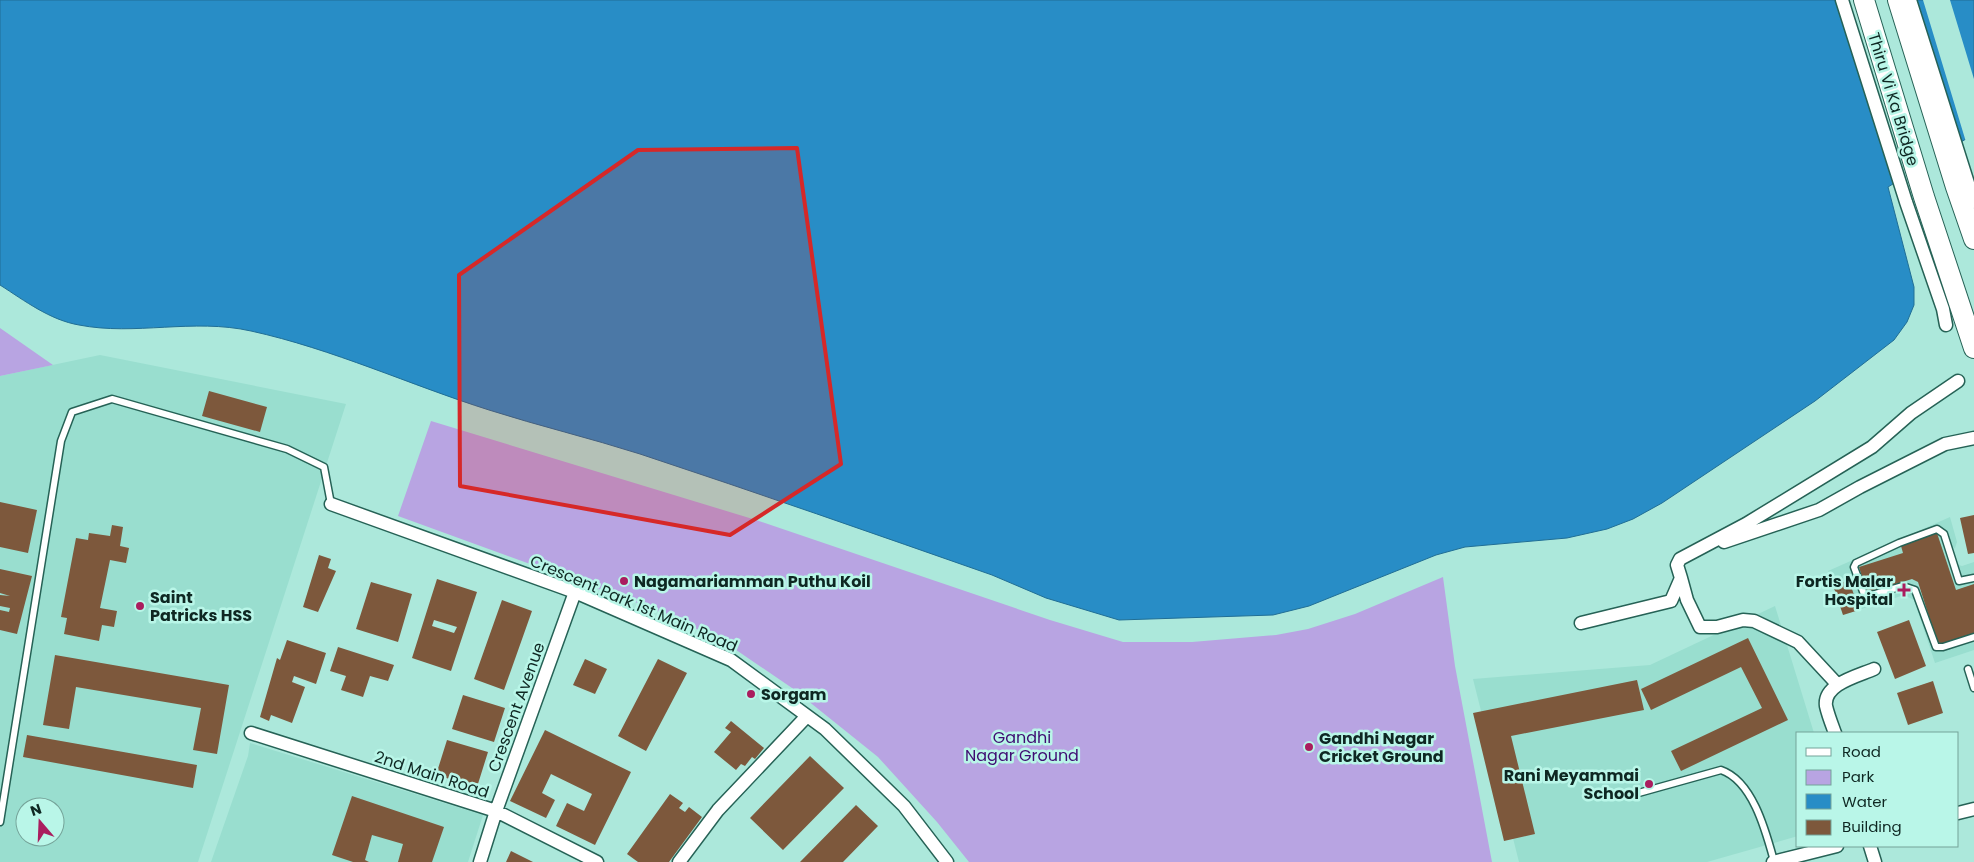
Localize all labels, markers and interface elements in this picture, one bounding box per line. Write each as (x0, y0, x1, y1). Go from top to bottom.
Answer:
street label: Thiru Vi Ka Bridge (1862, 30, 1925, 169)
street label: Crescent Park 1st Main Road (527, 549, 741, 658)
place label: Nagamariamman Puthu Koil (634, 570, 871, 593)
place label: Fortis Malar Hospital (1796, 570, 1893, 611)
marker: Nagamariamman Puthu Koil (618, 575, 630, 587)
marker: Fortis Malar Hospital (1897, 583, 1911, 597)
place label: Saint Patricks HSS (150, 586, 252, 627)
marker: Saint Patricks HSS (134, 600, 146, 612)
street label: Crescent Avenue (482, 639, 551, 775)
place label: Sorgam (761, 683, 827, 706)
marker: Sorgam (745, 688, 757, 700)
park label: Gandhi Nagar Ground (965, 726, 1079, 767)
place label: Gandhi Nagar Cricket Ground (1319, 727, 1444, 768)
legend (1796, 732, 1959, 847)
marker: Gandhi Nagar Cricket Ground (1303, 741, 1315, 753)
text: Road (1842, 741, 1881, 762)
street label: 2nd Main Road (372, 745, 492, 804)
place label: Rani Meyammai School (1504, 764, 1639, 805)
text: Park (1842, 766, 1874, 787)
marker: Rani Meyammai School (1643, 778, 1655, 790)
text: Water (1842, 791, 1888, 812)
north arrow (15, 797, 65, 847)
text: N (28, 799, 44, 821)
text: Building (1842, 816, 1902, 837)

